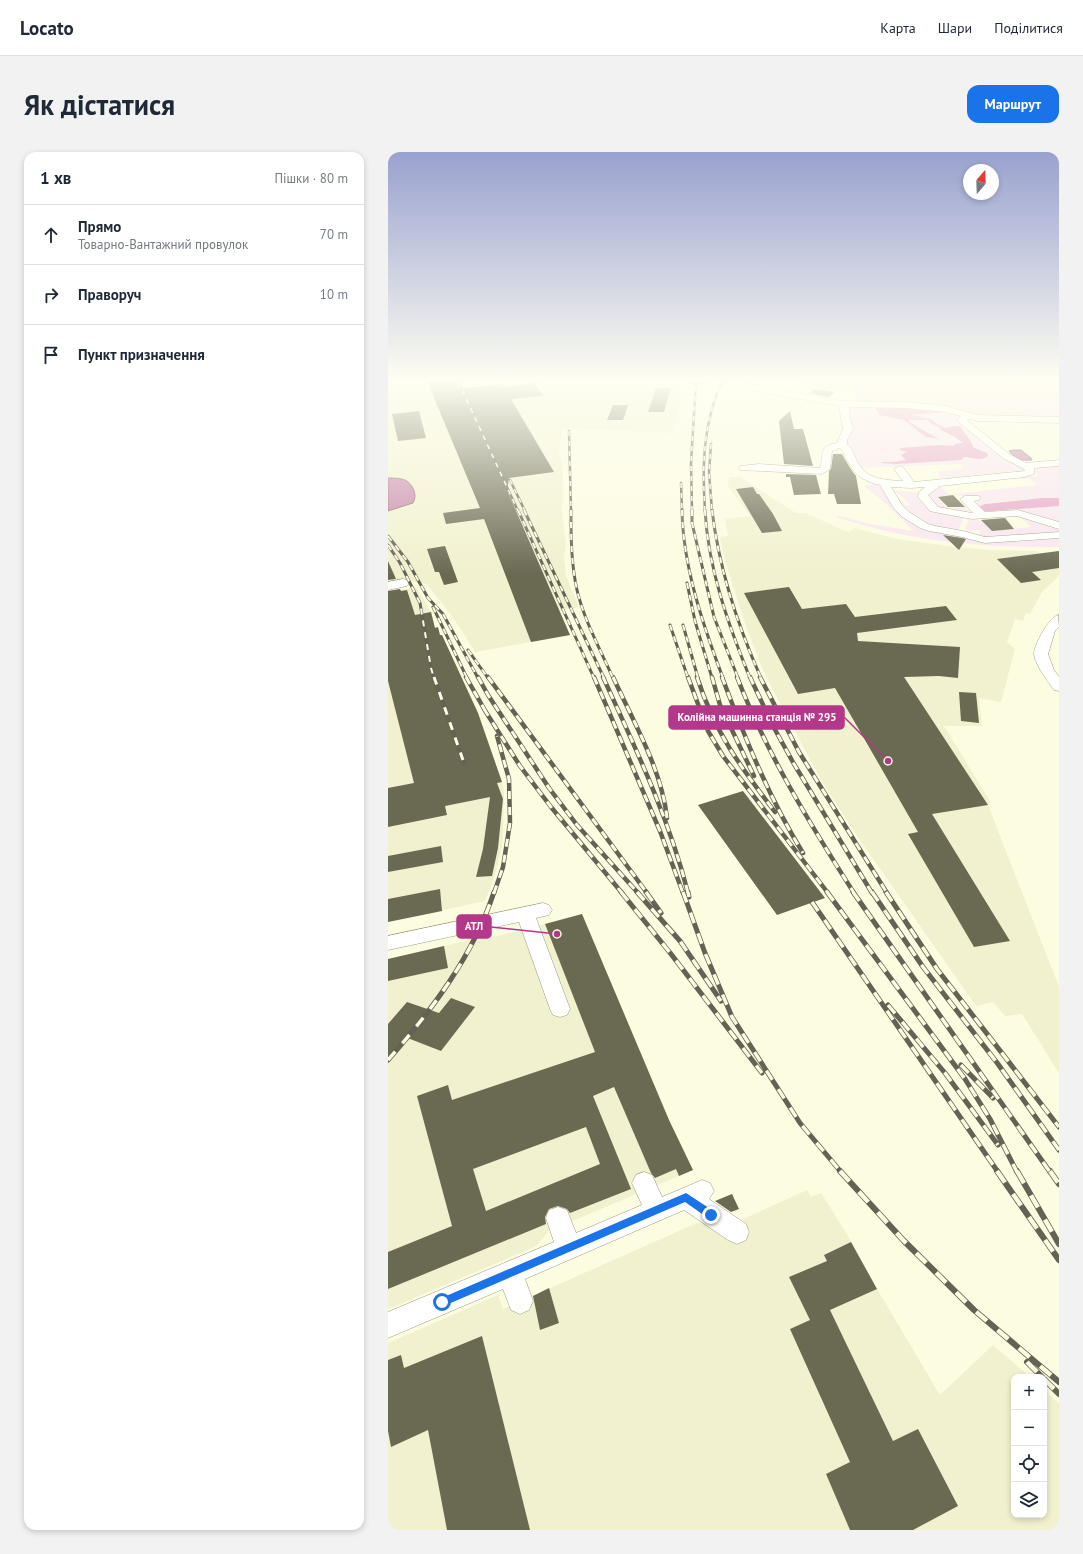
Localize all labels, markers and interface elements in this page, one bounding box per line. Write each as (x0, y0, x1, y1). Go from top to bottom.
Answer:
text: Locato (20, 16, 74, 40)
text: Карта (880, 19, 916, 37)
text: Шари (938, 19, 972, 37)
text: Поділитися (994, 19, 1063, 37)
button: Маршрут (967, 85, 1059, 123)
text: Як дістатися (24, 86, 175, 123)
north arrow (963, 164, 999, 200)
text: 1 хв (40, 167, 71, 189)
text: Пішки · 80 m (274, 170, 348, 187)
text: Прямо (78, 217, 121, 236)
icon: ahead (40, 224, 62, 246)
text: 70 m (320, 226, 348, 243)
text: Товарно-Вантажний провулок (78, 236, 248, 253)
icon: right (40, 284, 62, 306)
text: Праворуч (78, 285, 141, 304)
text: 10 m (320, 286, 348, 303)
icon: arrive (40, 344, 62, 366)
text: Пункт призначення (78, 345, 205, 364)
callout: Колійна машинна станція № 295 (669, 706, 844, 729)
text: Колійна машинна станція № 295 (677, 710, 837, 724)
callout: АТЛ (457, 915, 491, 938)
text: АТЛ (465, 919, 483, 933)
route end (702, 1206, 720, 1224)
route start (433, 1293, 451, 1311)
map controls (1011, 1374, 1047, 1518)
button: + (1011, 1374, 1047, 1410)
button: − (1011, 1410, 1047, 1446)
button: locate (1011, 1446, 1047, 1482)
button: layers (1011, 1482, 1047, 1518)

